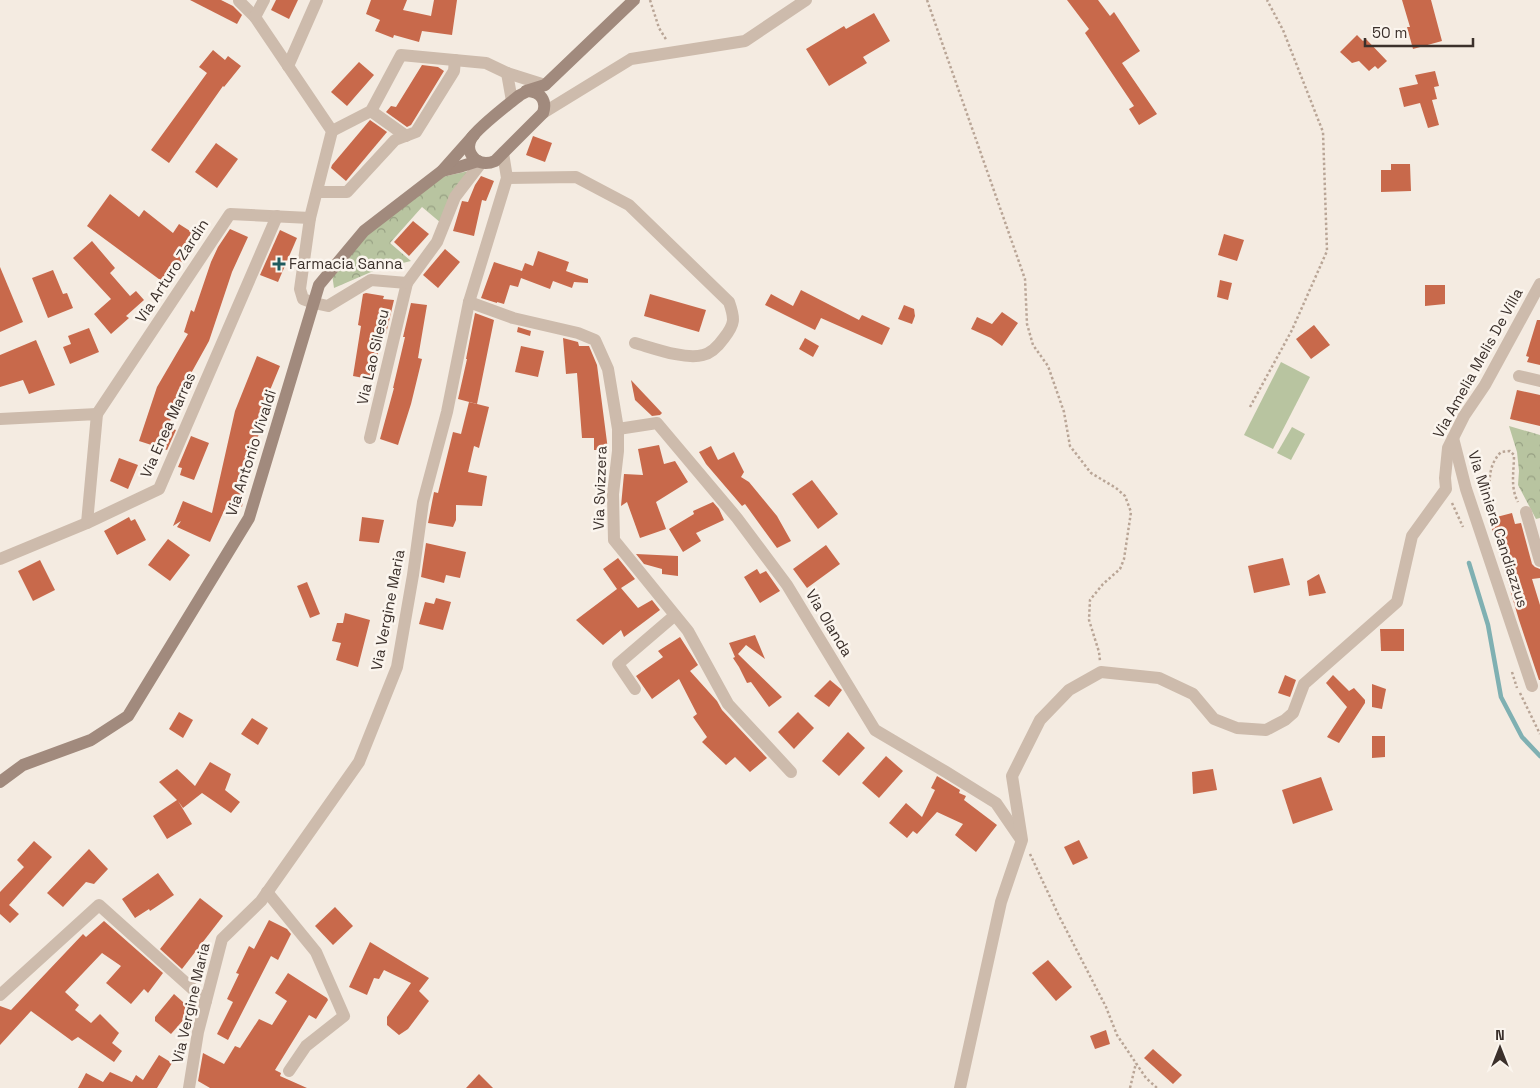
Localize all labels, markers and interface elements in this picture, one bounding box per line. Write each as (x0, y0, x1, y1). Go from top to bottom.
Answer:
scale bar (1365, 15, 1472, 47)
text: 50 m (1372, 23, 1407, 42)
street label: Via Arturo Zardin (131, 215, 212, 326)
place label: Farmacia Sanna (289, 254, 403, 273)
marker: Farmacia Sanna (273, 258, 285, 270)
street label: Via Amelia Melis De Villa (1428, 284, 1527, 441)
street label: Via Lao Silesu (352, 307, 393, 407)
street label: Via Enea Marras (136, 369, 199, 481)
street label: Via Antonio Vivaldi (221, 387, 280, 518)
street label: Via Svizzera (589, 445, 610, 531)
street label: Via Miniera Candiazzus (1464, 448, 1533, 610)
street label: Via Vergine Maria (366, 547, 409, 672)
street label: Via Olanda (802, 586, 857, 660)
street label: Via Vergine Maria (167, 940, 214, 1065)
north arrow (1475, 1023, 1525, 1073)
text: N (1495, 1026, 1505, 1044)

